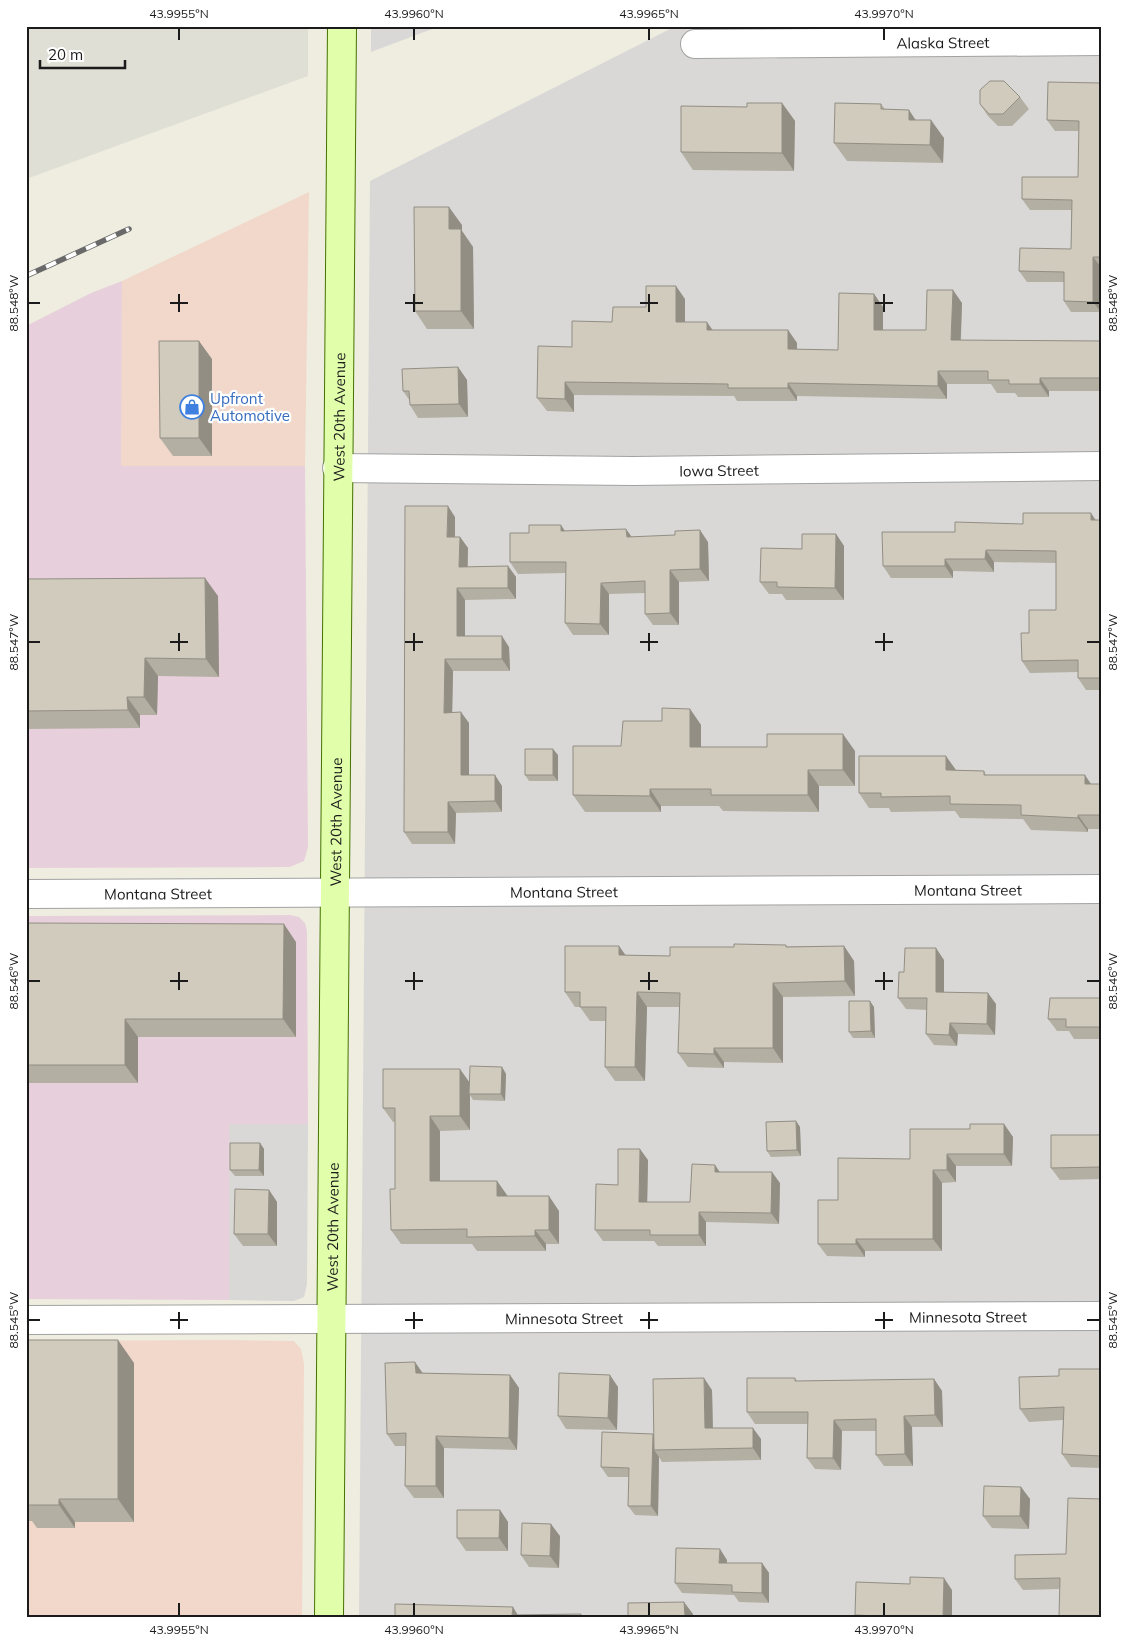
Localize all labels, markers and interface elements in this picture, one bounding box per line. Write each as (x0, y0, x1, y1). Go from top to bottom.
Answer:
text: 43.9955°N (149, 6, 209, 21)
text: 43.9960°N (384, 6, 444, 21)
text: 43.9965°N (619, 6, 679, 21)
text: 43.9970°N (854, 6, 914, 21)
street label: Alaska Street (896, 32, 990, 52)
scale bar (40, 38, 125, 70)
text: 20 m (48, 45, 83, 64)
text: 88.548°W (6, 275, 21, 331)
text: 88.548°W (1105, 275, 1120, 331)
street label: West 20th Avenue (329, 353, 349, 482)
place label: Upfront Automotive (210, 389, 290, 425)
shop icon: Upfront Automotive (179, 394, 205, 420)
street label: Iowa Street (679, 460, 759, 480)
text: 88.547°W (6, 614, 21, 670)
text: 88.547°W (1105, 614, 1120, 670)
street label: West 20th Avenue (325, 758, 346, 887)
street label: Montana Street (914, 880, 1022, 899)
street label: Montana Street (510, 882, 618, 901)
street label: Montana Street (104, 884, 212, 903)
text: 88.546°W (6, 953, 21, 1009)
text: 88.546°W (1105, 953, 1120, 1009)
street label: West 20th Avenue (322, 1163, 342, 1292)
text: 88.545°W (6, 1292, 21, 1348)
text: 88.545°W (1105, 1292, 1120, 1348)
street label: Minnesota Street (909, 1307, 1027, 1326)
street label: Minnesota Street (505, 1308, 623, 1328)
text: 43.9955°N (149, 1622, 209, 1637)
text: 43.9960°N (384, 1622, 444, 1637)
text: 43.9965°N (619, 1622, 679, 1637)
text: 43.9970°N (854, 1622, 914, 1637)

